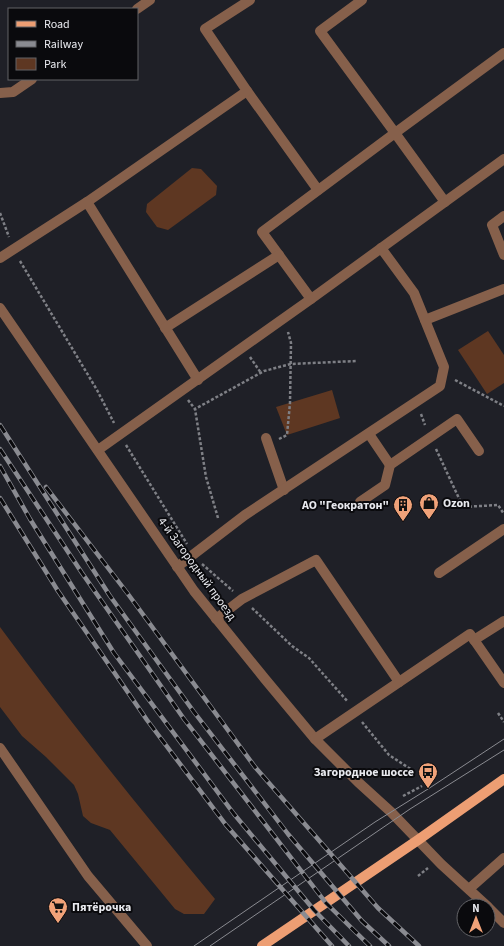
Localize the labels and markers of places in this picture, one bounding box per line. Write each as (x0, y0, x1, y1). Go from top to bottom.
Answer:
shop icon: Ozon (418, 492, 440, 520)
building icon: АО "Геократон" (392, 494, 414, 522)
place label: Ozon (443, 495, 470, 512)
place label: АО "Геократон" (301, 497, 389, 514)
bus stop icon: Загородное шоссе (417, 761, 439, 789)
place label: Загородное шоссе (314, 764, 414, 781)
supermarket icon: Пятёрочка (47, 896, 69, 924)
place label: Пятёрочка (72, 899, 131, 916)

